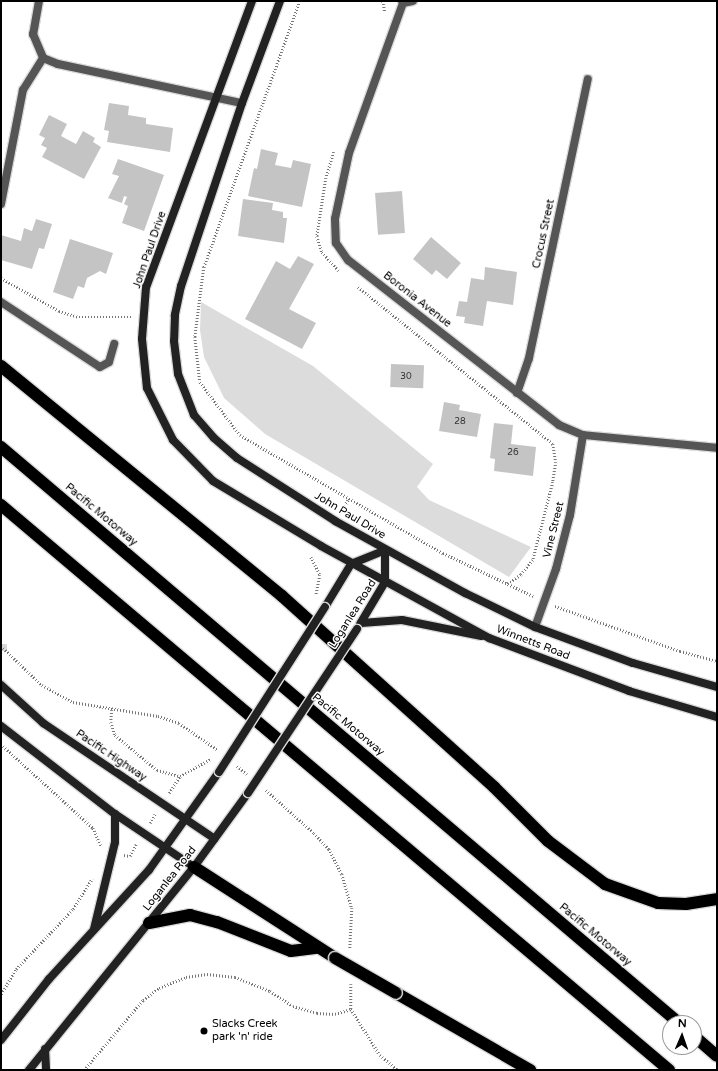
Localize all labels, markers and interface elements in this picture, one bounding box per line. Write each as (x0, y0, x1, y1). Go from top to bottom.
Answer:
street label: Crocus Street (530, 198, 558, 270)
street label: John Paul Drive (131, 210, 169, 290)
street label: Boronia Avenue (380, 269, 454, 331)
house number: 30 (400, 372, 412, 382)
house number: 28 (454, 417, 466, 427)
house number: 26 (507, 448, 519, 458)
street label: Pacific Motorway (62, 481, 140, 549)
street label: John Paul Drive (312, 490, 388, 542)
street label: Vine Street (541, 501, 567, 559)
street label: Loganlea Road (327, 577, 379, 651)
street label: Winnetts Road (494, 623, 572, 663)
street label: Pacific Motorway (309, 691, 387, 759)
street label: Pacific Highway (73, 727, 149, 785)
street label: Loganlea Road (141, 844, 199, 914)
street label: Pacific Motorway (556, 901, 634, 969)
north arrow (662, 1015, 702, 1055)
text: N (678, 1017, 687, 1030)
place label: Slacks Creek park 'n' ride (212, 1018, 278, 1044)
marker: Slacks Creek park 'n' ride (199, 1026, 209, 1036)

